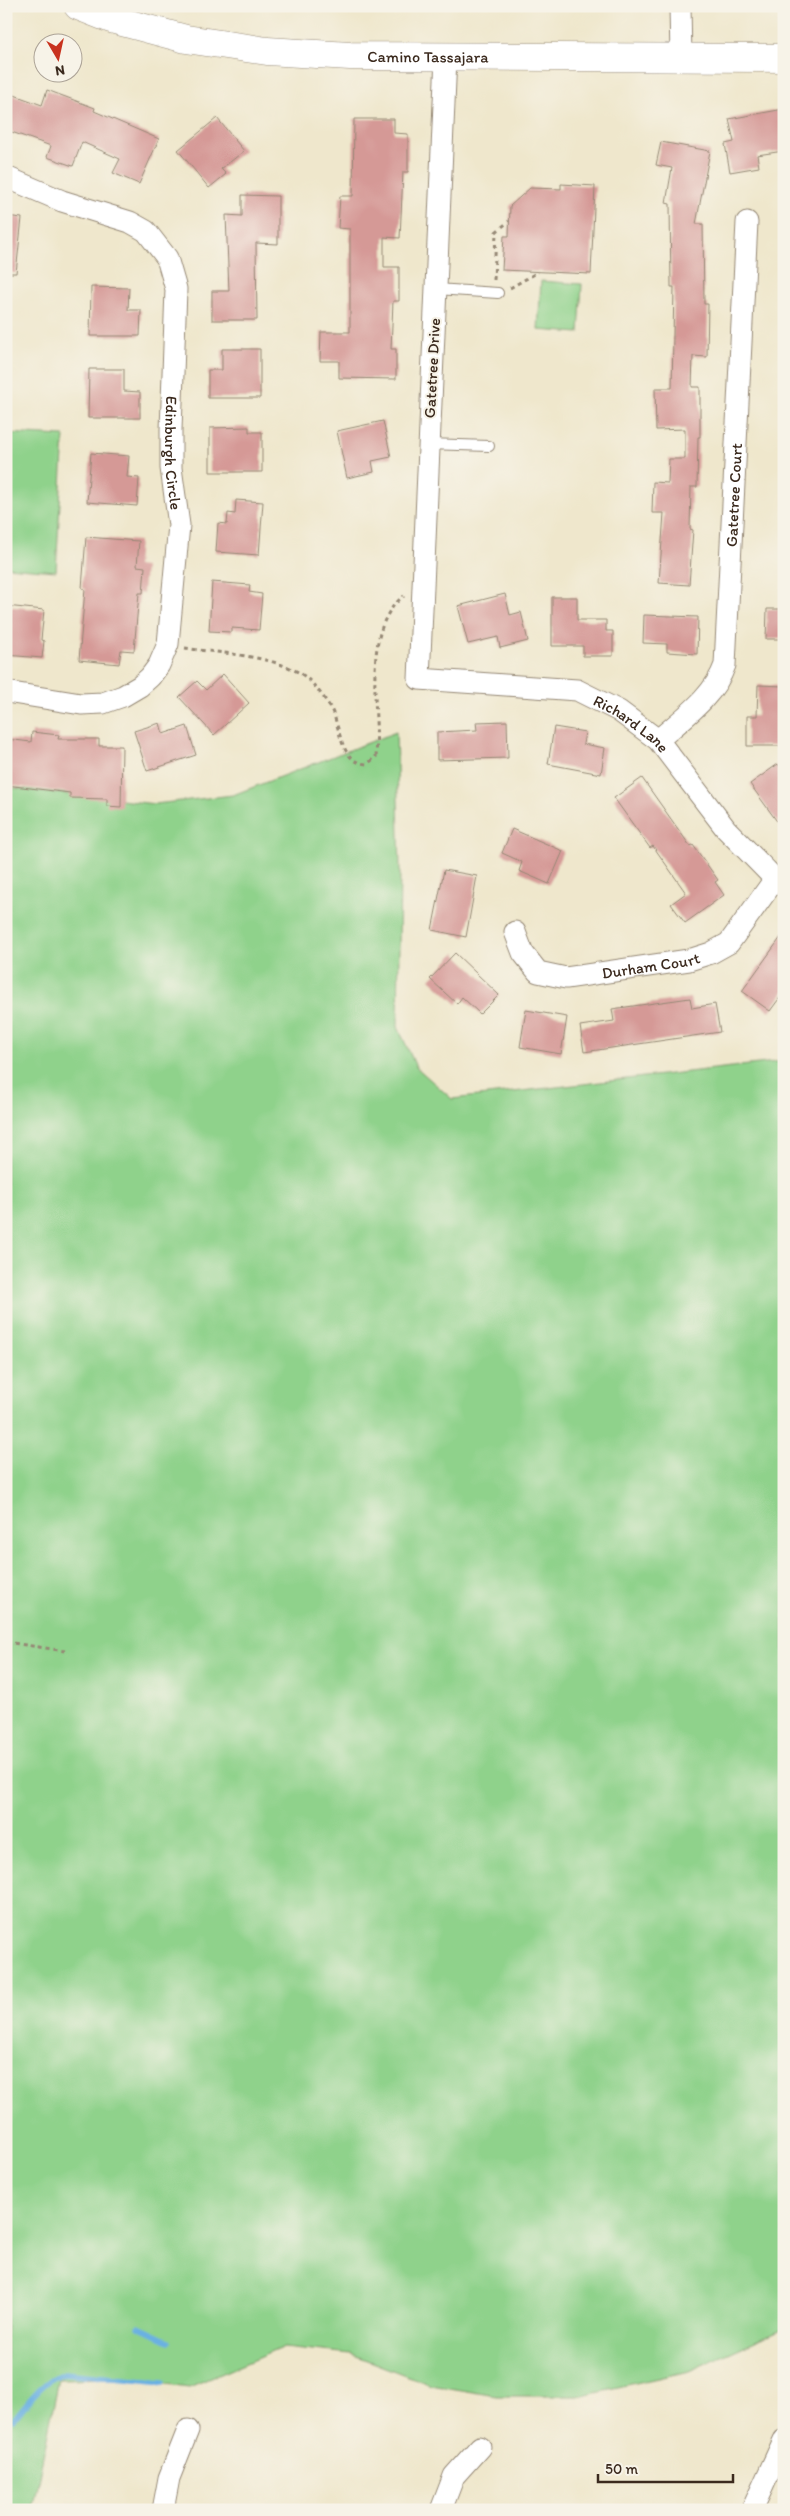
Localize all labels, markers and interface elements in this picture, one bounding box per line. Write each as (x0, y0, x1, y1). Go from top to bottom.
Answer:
north arrow (32, 32, 82, 82)
street label: Camino Tassajara (367, 47, 489, 66)
text: N (54, 61, 66, 79)
street label: Gatetree Drive (420, 317, 444, 419)
street label: Edinburgh Circle (161, 396, 186, 511)
street label: Gatetree Court (721, 443, 746, 547)
street label: Richard Lane (590, 690, 673, 756)
street label: Durham Court (601, 948, 702, 982)
scale bar (598, 2451, 732, 2483)
text: 50 m (605, 2460, 638, 2478)

